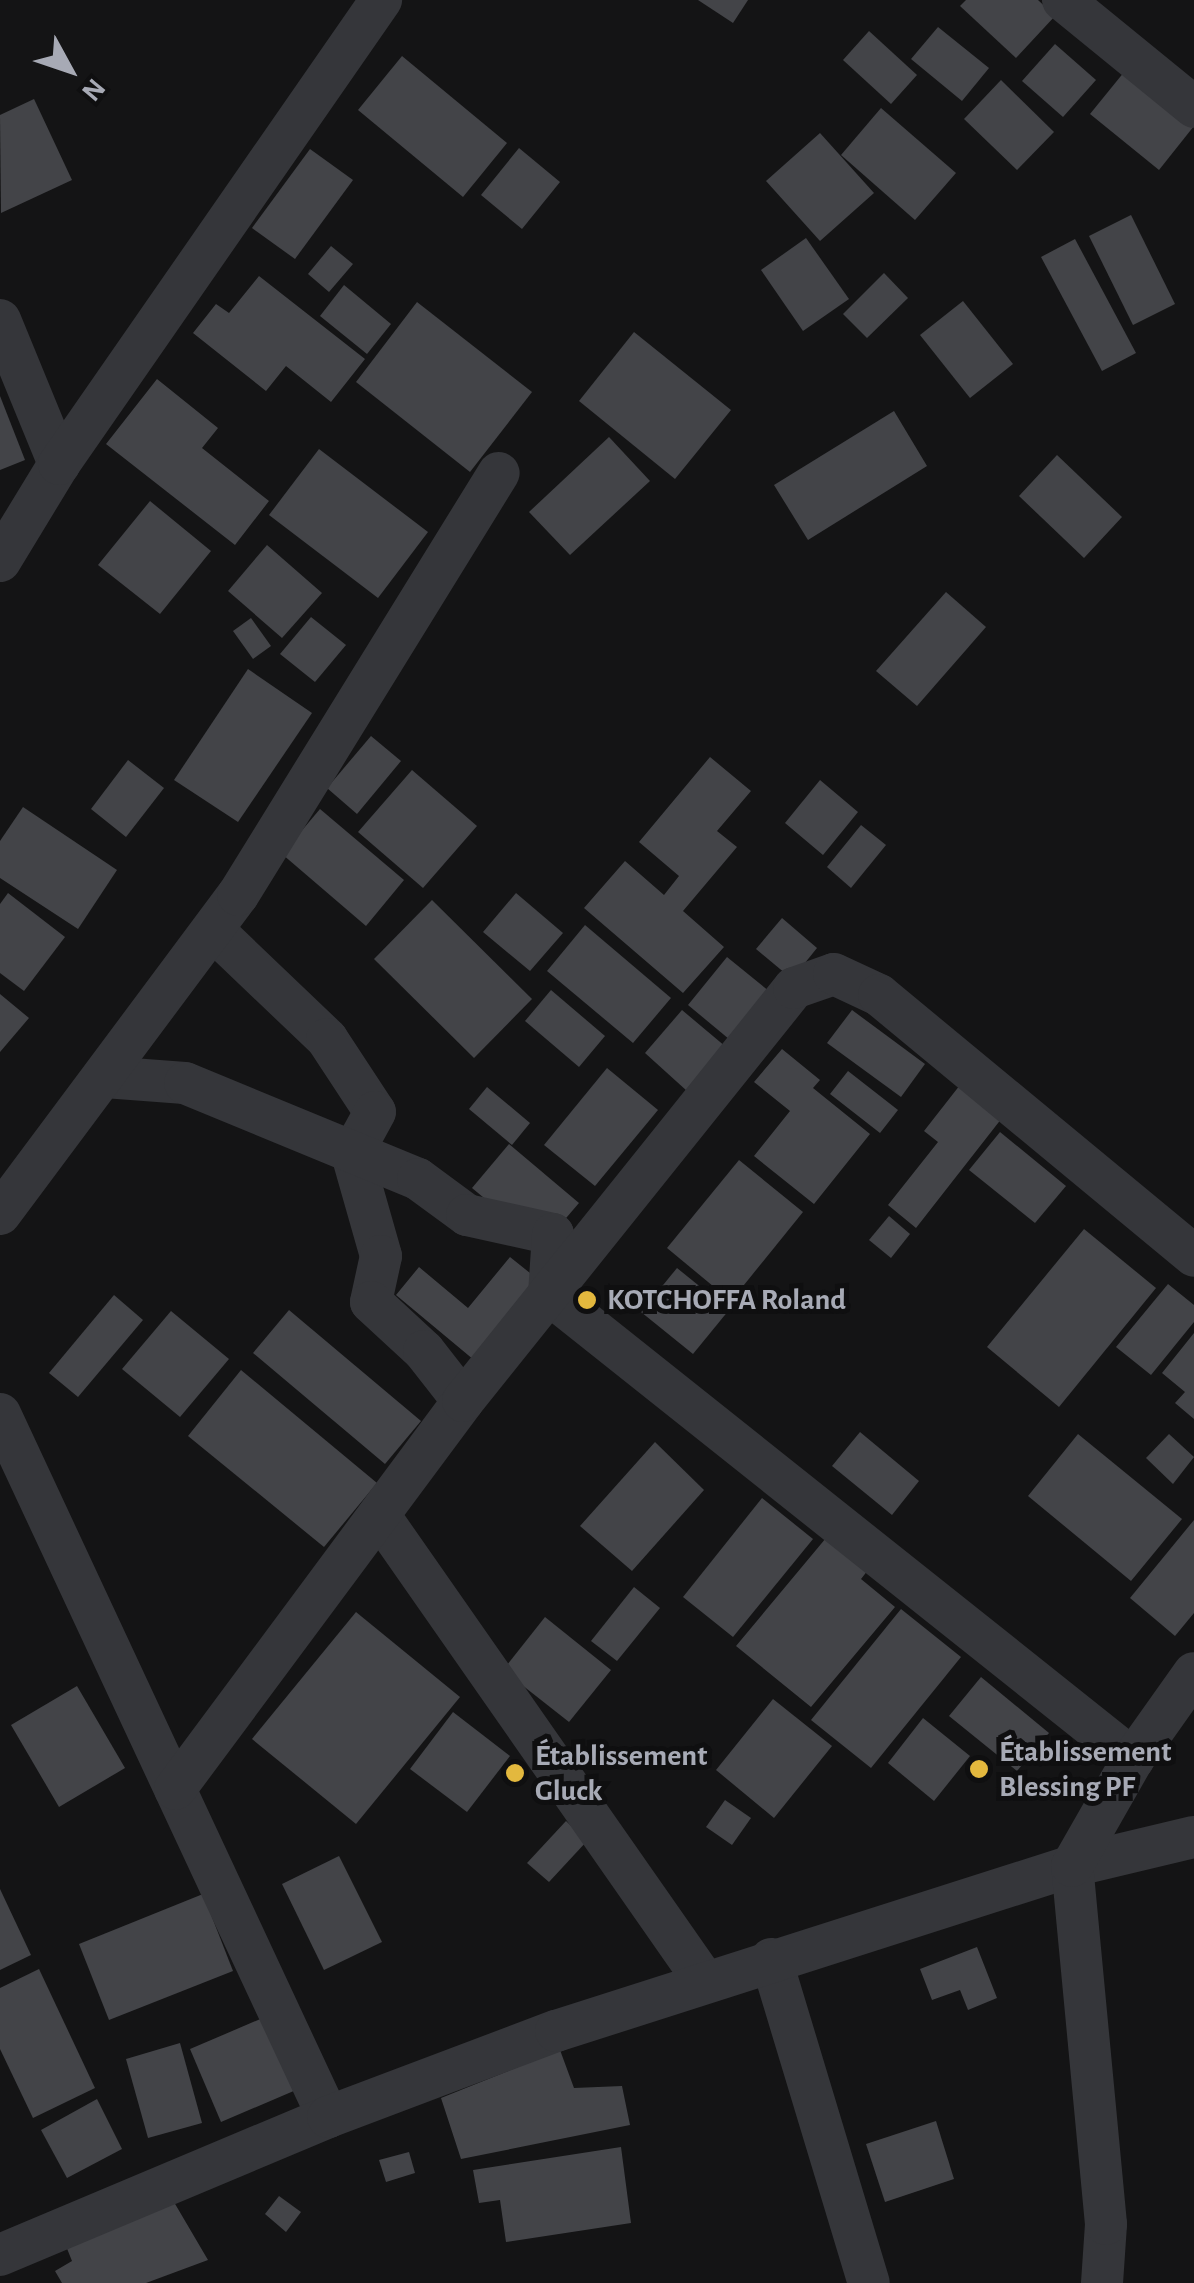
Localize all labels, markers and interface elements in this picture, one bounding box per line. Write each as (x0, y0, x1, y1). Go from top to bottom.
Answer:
north arrow (20, 20, 120, 120)
text: N (76, 73, 110, 106)
place label: KOTCHOFFA Roland (607, 1282, 846, 1318)
marker: KOTCHOFFA Roland (576, 1289, 598, 1311)
place label: Établissement Blessing PF (999, 1734, 1171, 1804)
place label: Établissement Gluck (535, 1738, 707, 1808)
marker: Établissement Blessing PF (968, 1758, 990, 1780)
marker: Établissement Gluck (504, 1762, 526, 1784)

